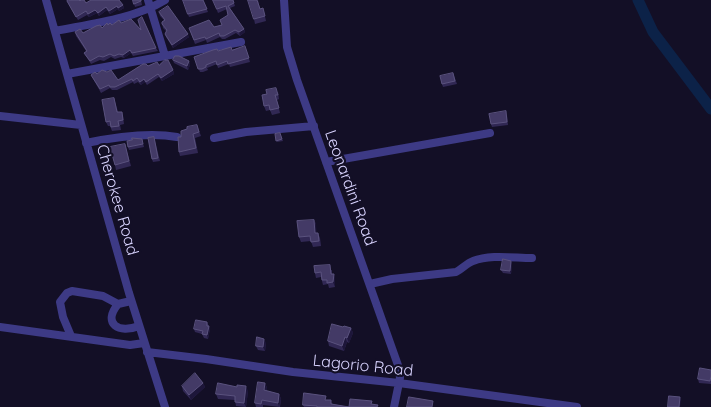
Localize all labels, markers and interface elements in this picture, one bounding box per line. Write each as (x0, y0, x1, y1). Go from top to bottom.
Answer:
street label: Leonardini Road (320, 127, 380, 249)
street label: Cherokee Road (92, 142, 142, 258)
street label: Lagorio Road (312, 351, 414, 381)

